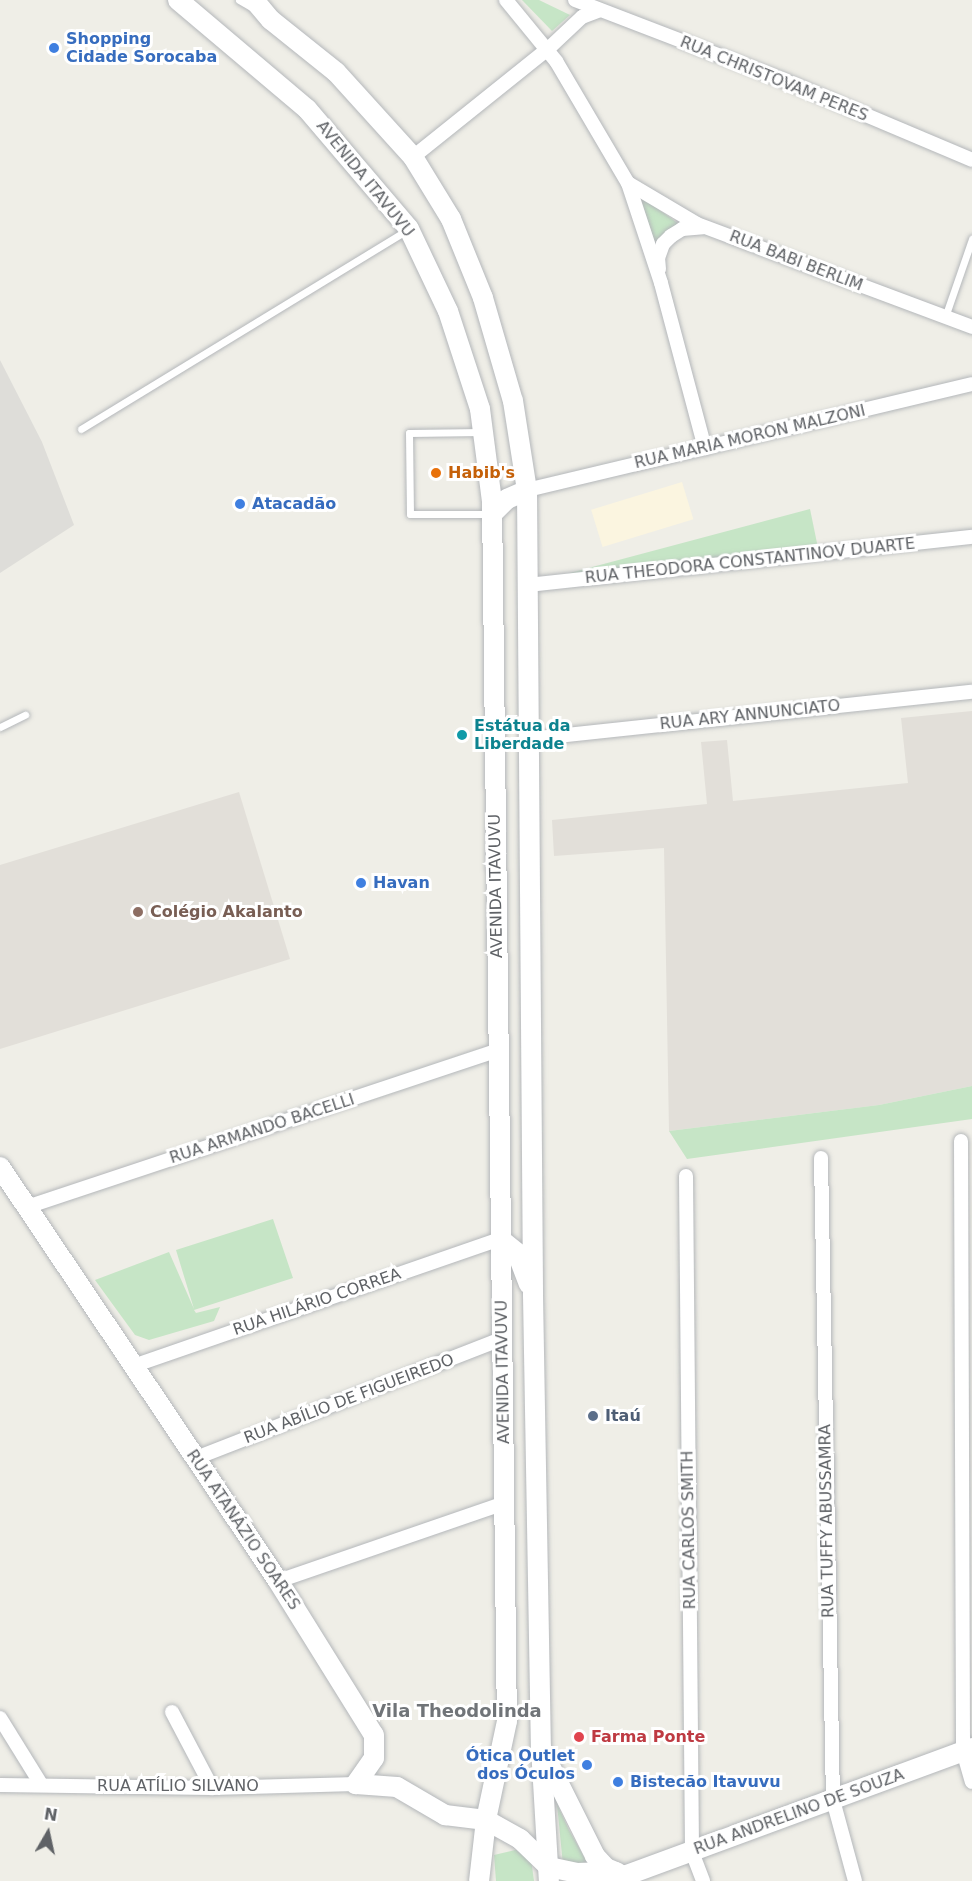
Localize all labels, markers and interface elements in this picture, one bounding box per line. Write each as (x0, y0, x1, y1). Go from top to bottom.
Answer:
place label: Shopping Cidade Sorocaba (66, 29, 217, 67)
street label: RUA CHRISTOVAM PERES (677, 32, 871, 126)
marker: Shopping Cidade Sorocaba (47, 41, 61, 55)
street label: AVENIDA ITAVUVU (312, 117, 418, 241)
street label: RUA BABI BERLIM (727, 227, 865, 295)
street label: RUA MARIA MORON MALZONI (633, 401, 867, 473)
place label: Habib's (448, 463, 515, 483)
marker: Habib's (429, 466, 443, 480)
place label: Atacadão (252, 494, 336, 514)
marker: Atacadão (233, 497, 247, 511)
street label: RUA THEODORA CONSTANTINOV DUARTE (584, 534, 916, 588)
street label: RUA ARY ANNUNCIATO (659, 696, 841, 734)
place label: Estátua da Liberdade (474, 716, 571, 754)
marker: Estátua da Liberdade (455, 728, 469, 742)
street label: AVENIDA ITAVUVU (485, 814, 507, 958)
place label: Havan (373, 873, 430, 893)
marker: Havan (354, 876, 368, 890)
place label: Colégio Akalanto (150, 902, 303, 922)
marker: Colégio Akalanto (131, 905, 145, 919)
street label: RUA ARMANDO BACELLI (167, 1090, 357, 1168)
street label: RUA HILÁRIO CORREA (230, 1264, 404, 1340)
street label: AVENIDA ITAVUVU (492, 1300, 514, 1444)
street label: RUA ABÍLIO DE FIGUEIREDO (241, 1350, 457, 1448)
place label: Itaú (605, 1406, 641, 1426)
marker: Itaú (586, 1409, 600, 1423)
street label: RUA TUFFY ABUSSAMRA (816, 1424, 838, 1618)
street label: RUA ATANÁZIO SOARES (182, 1446, 304, 1614)
street label: RUA CARLOS SMITH (678, 1450, 700, 1610)
district label: Vila Theodolinda (372, 1700, 542, 1722)
place label: Farma Ponte (591, 1727, 705, 1747)
marker: Farma Ponte (572, 1730, 586, 1744)
place label: Ótica Outlet dos Óculos (466, 1746, 575, 1784)
marker: Ótica Outlet dos Óculos (580, 1758, 594, 1772)
street label: RUA ANDRELINO DE SOUZA (691, 1765, 907, 1859)
place label: Bistecão Itavuvu (630, 1772, 781, 1792)
marker: Bistecão Itavuvu (611, 1775, 625, 1789)
street label: RUA ATÍLIO SILVANO (97, 1776, 259, 1796)
north arrow (18, 1803, 78, 1863)
text: N (43, 1804, 59, 1825)

